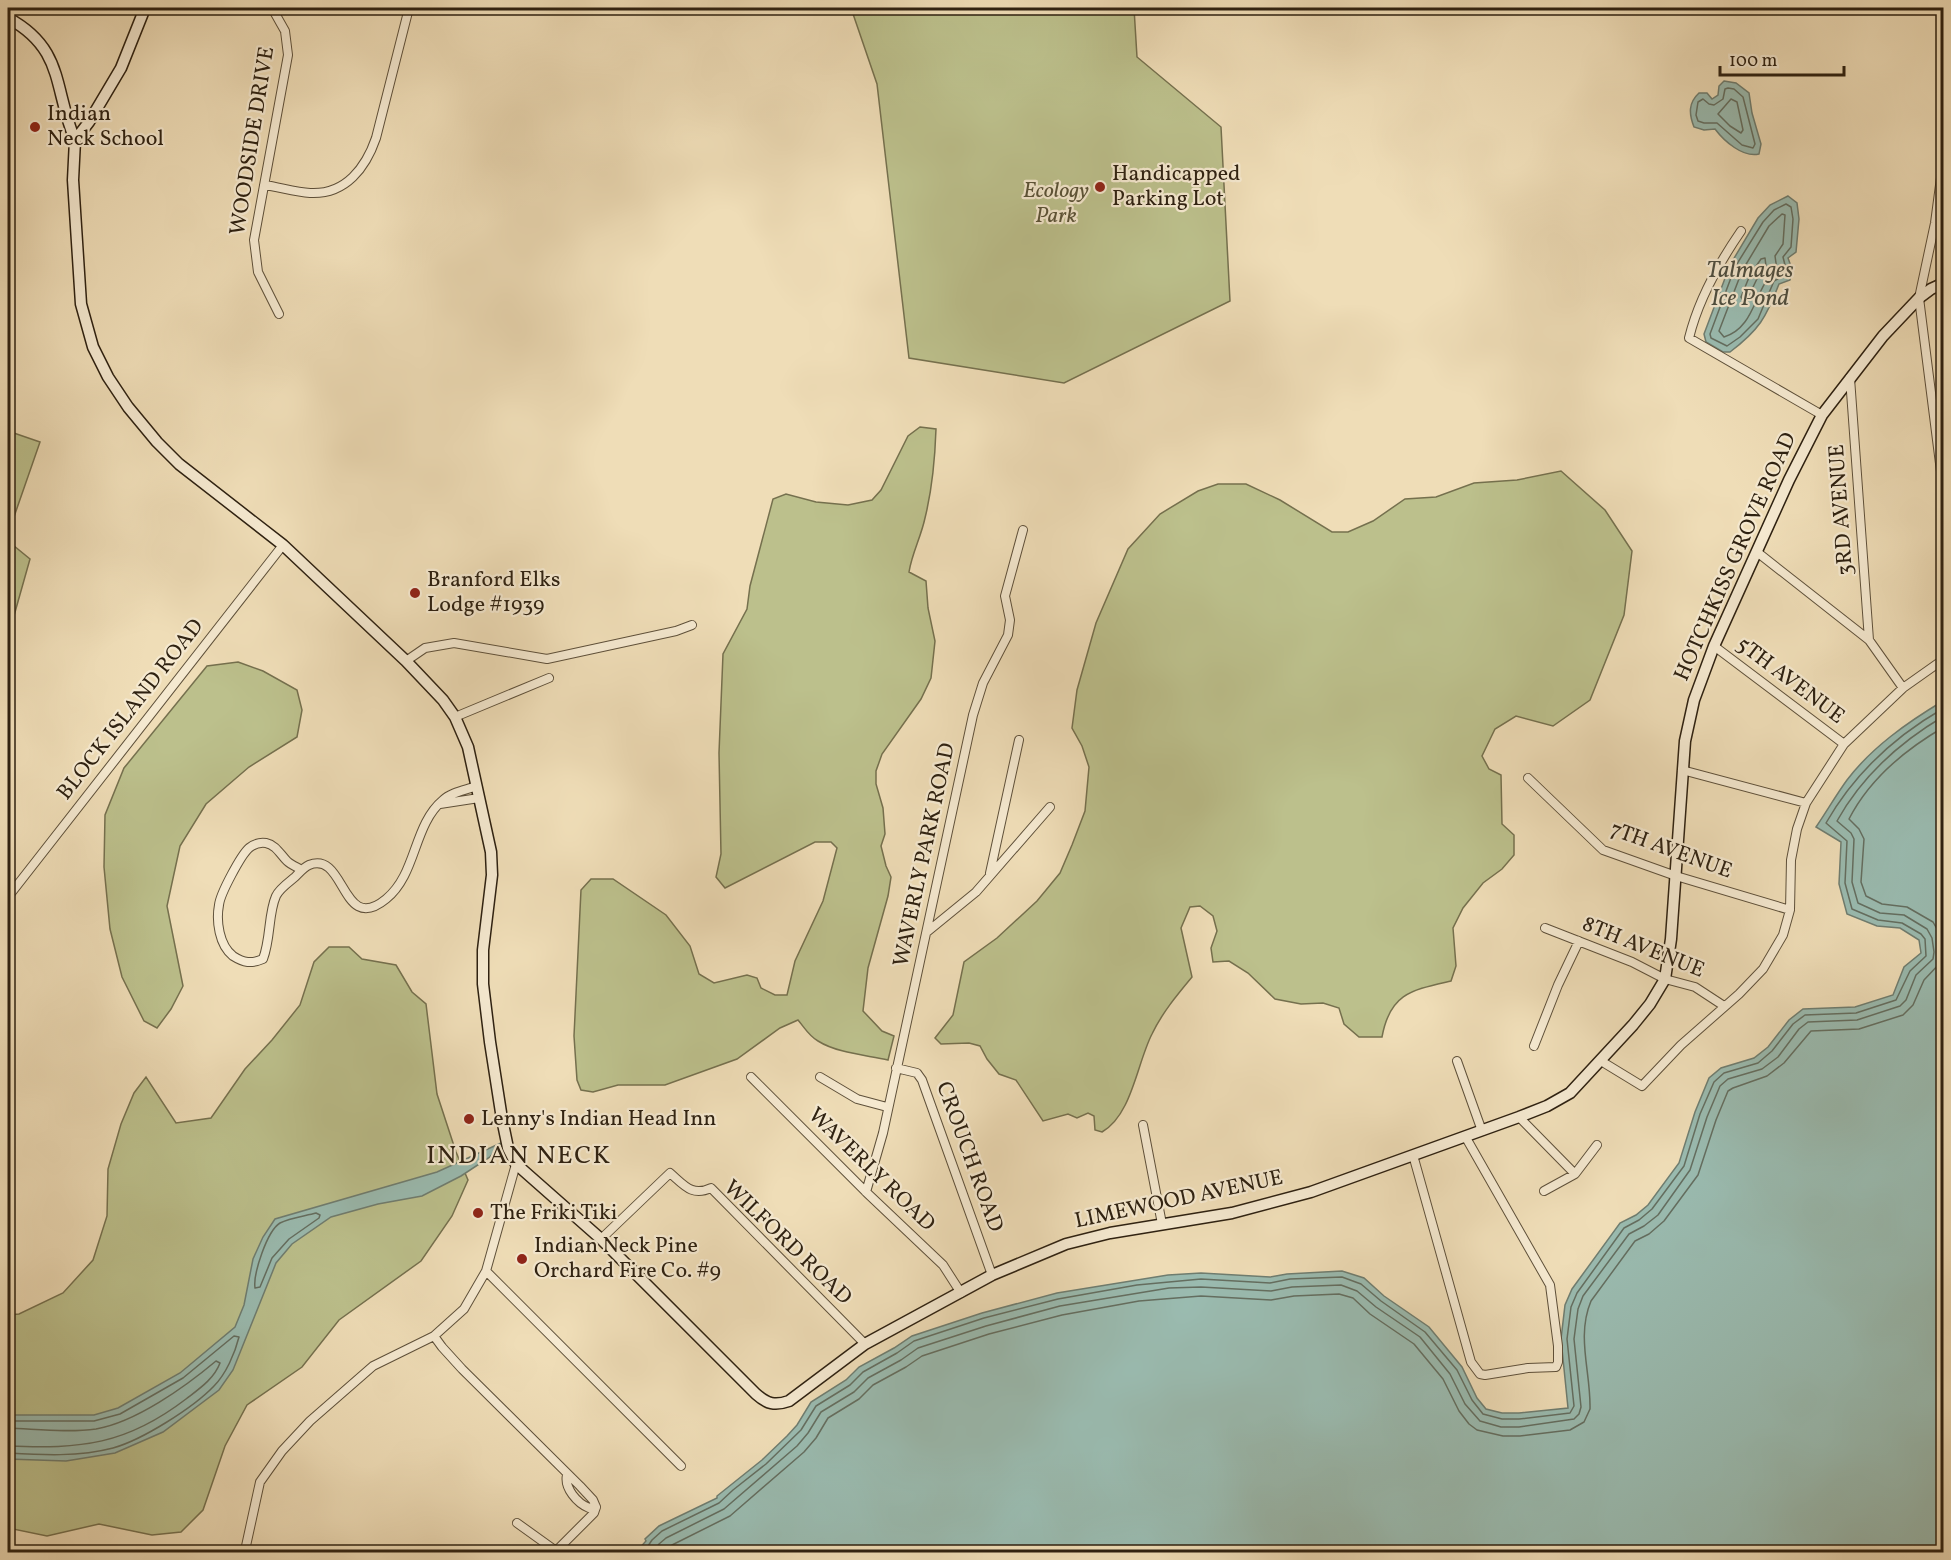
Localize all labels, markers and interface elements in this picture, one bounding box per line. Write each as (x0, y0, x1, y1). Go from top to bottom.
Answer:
scale bar (1720, 39, 1844, 77)
street label: WOODSIDE DRIVE (223, 44, 283, 238)
text: 100 m (1729, 49, 1778, 74)
place label: Indian Neck School (47, 99, 164, 155)
marker: Indian Neck School (28, 120, 42, 134)
place label: Handicapped Parking Lot (1112, 159, 1241, 215)
park label: Ecology Park (1023, 176, 1089, 232)
marker: Handicapped Parking Lot (1093, 180, 1107, 194)
water label: Talmages Ice Pond (1706, 254, 1794, 316)
street label: HOTCHKISS GROVE ROAD (1667, 428, 1805, 686)
street label: 3RD AVENUE (1822, 443, 1862, 577)
place label: Branford Elks Lodge #1939 (427, 565, 560, 621)
marker: Branford Elks Lodge #1939 (408, 586, 422, 600)
street label: BLOCK ISLAND ROAD (50, 613, 212, 807)
street label: 5TH AVENUE (1729, 630, 1851, 732)
street label: WAVERLY PARK ROAD (886, 740, 964, 970)
street label: 7TH AVENUE (1606, 815, 1736, 887)
street label: 8TH AVENUE (1577, 909, 1709, 987)
street label: CROUCH ROAD (927, 1077, 1011, 1237)
street label: WAVERLY ROAD (800, 1101, 942, 1239)
place label: Lenny's Indian Head Inn (481, 1104, 716, 1135)
marker: Lenny's Indian Head Inn (462, 1112, 476, 1126)
district label: INDIAN NECK (426, 1138, 612, 1174)
street label: LIMEWOOD AVENUE (1072, 1163, 1286, 1237)
street label: WILFORD ROAD (716, 1173, 858, 1313)
place label: The Friki Tiki (490, 1198, 617, 1229)
marker: The Friki Tiki (471, 1206, 485, 1220)
place label: Indian Neck Pine Orchard Fire Co. #9 (534, 1231, 721, 1287)
marker: Indian Neck Pine Orchard Fire Co. #9 (515, 1252, 529, 1266)

